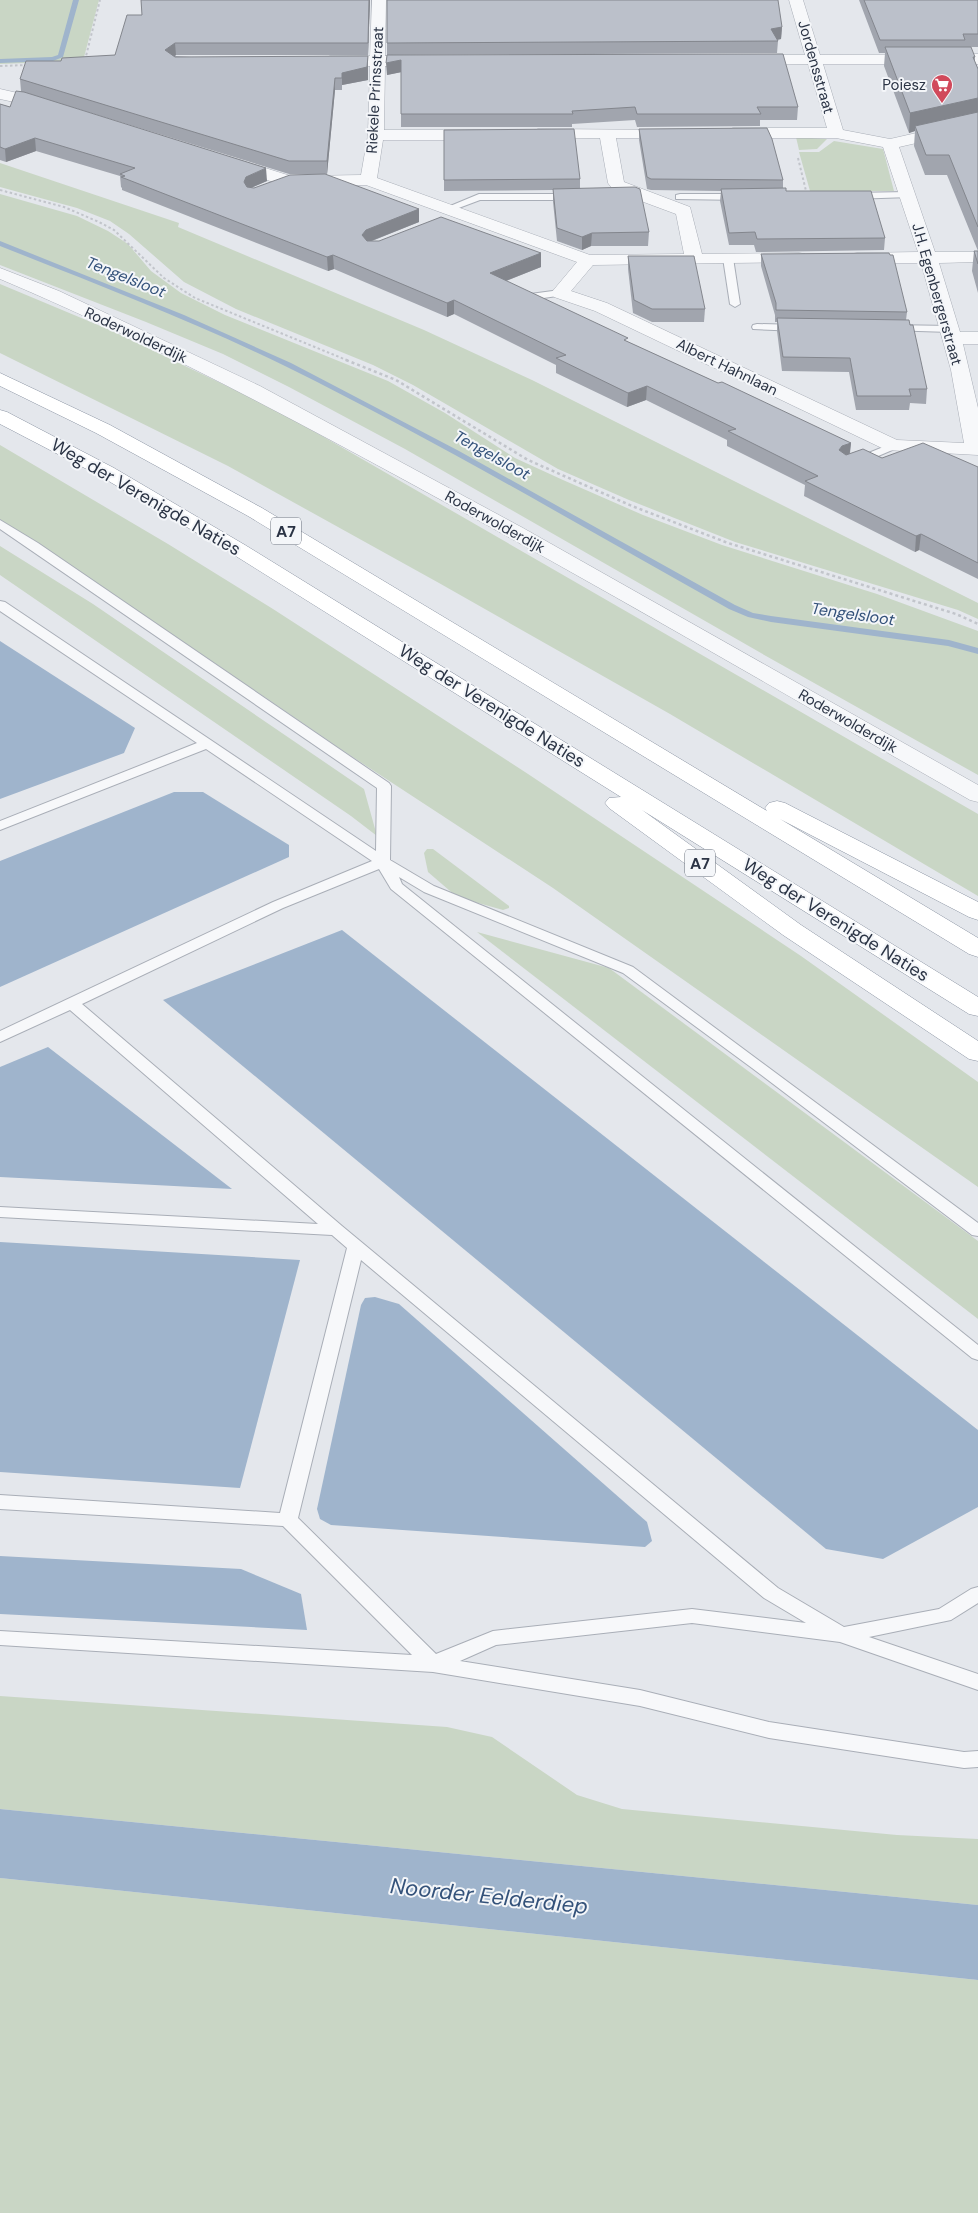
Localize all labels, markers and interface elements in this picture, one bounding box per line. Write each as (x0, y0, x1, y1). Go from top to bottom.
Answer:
street label: Jordensstraat (793, 18, 839, 116)
street label: Riekele Prinsstraat (362, 26, 388, 154)
supermarket icon: Poiesz (930, 73, 954, 104)
place label: Poiesz (882, 75, 926, 95)
street label: J.H. Egenbergerstraat (907, 221, 967, 368)
water label: Tengelsloot (83, 252, 170, 303)
street label: Roderwolderdijk (81, 302, 191, 368)
street label: Albert Hahnlaan (673, 334, 781, 400)
water label: Tengelsloot (450, 425, 535, 485)
street label: Weg der Verenigde Naties (47, 433, 245, 561)
street label: Roderwolderdijk (441, 486, 549, 558)
road number: A7 (271, 518, 301, 544)
water label: Tengelsloot (810, 598, 897, 630)
street label: Weg der Verenigde Naties (394, 639, 590, 773)
street label: Roderwolderdijk (795, 684, 902, 758)
road number: A7 (685, 850, 715, 876)
street label: Weg der Verenigde Naties (738, 853, 934, 987)
water label: Noorder Eelderdiep (389, 1871, 589, 1921)

